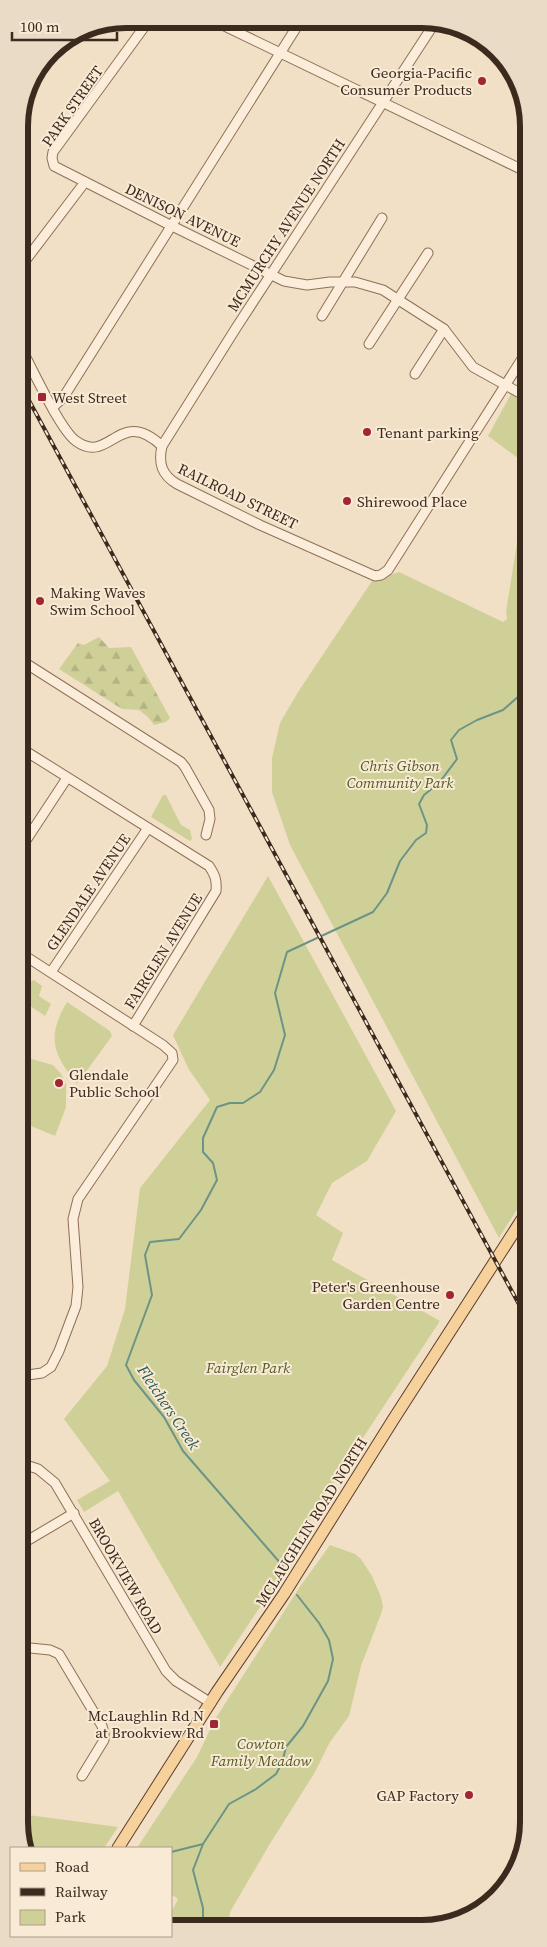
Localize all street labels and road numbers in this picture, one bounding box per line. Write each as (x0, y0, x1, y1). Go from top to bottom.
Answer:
street label: PARK STREET (36, 61, 108, 151)
street label: MCMURCHY AVENUE NORTH (222, 134, 350, 316)
street label: DENISON AVENUE (122, 178, 244, 252)
street label: RAILROAD STREET (175, 458, 301, 534)
street label: GLENDALE AVENUE (41, 829, 135, 955)
street label: FAIRGLEN AVENUE (119, 889, 207, 1013)
street label: MCLAUGHLIN ROAD NORTH (250, 1433, 372, 1611)
street label: BROOKVIEW ROAD (84, 1514, 168, 1638)

